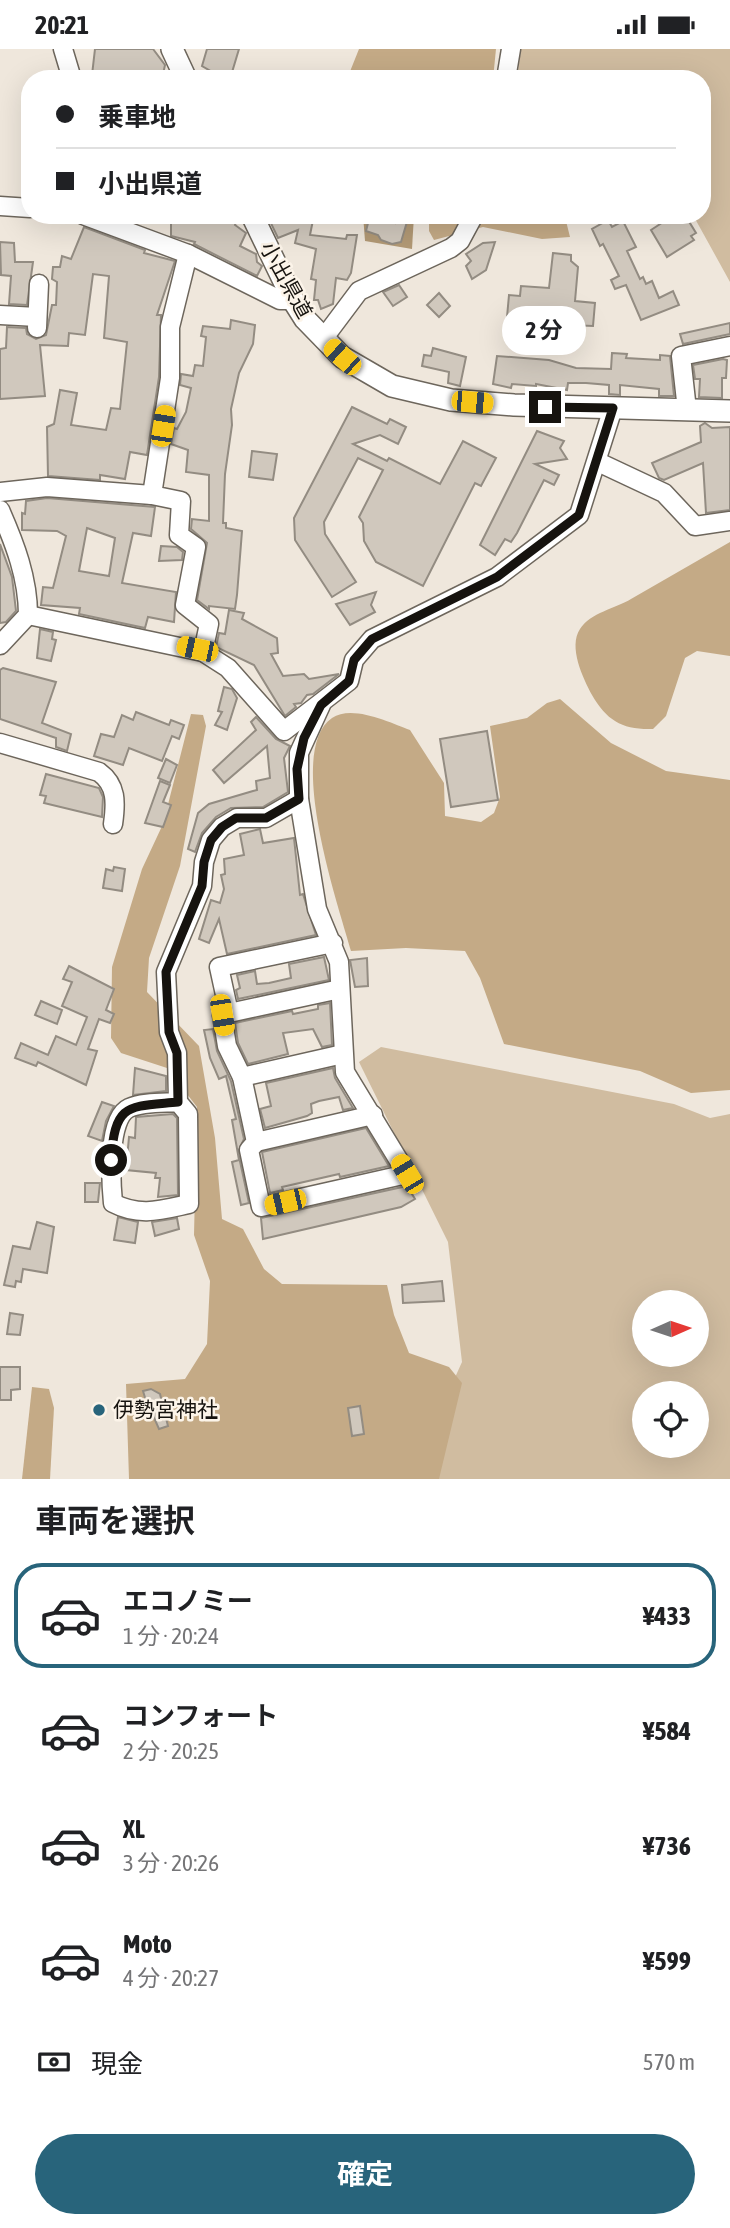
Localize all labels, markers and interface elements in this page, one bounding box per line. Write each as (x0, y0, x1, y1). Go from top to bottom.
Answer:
text: 20:21 (35, 10, 89, 40)
text: 乗車地 (98, 102, 176, 132)
text: 小出県道 (98, 169, 202, 199)
street label: 小出県道 (256, 237, 318, 322)
callout: 2 分 (503, 305, 587, 355)
text: 2 分 (526, 317, 562, 343)
car (320, 335, 365, 379)
car (451, 390, 494, 414)
route end (529, 391, 561, 423)
car (150, 404, 177, 448)
car (175, 634, 220, 664)
car (209, 993, 236, 1037)
route start (95, 1144, 127, 1176)
car (388, 1151, 427, 1197)
car (263, 1187, 308, 1217)
north arrow (632, 1290, 709, 1367)
map controls (632, 1290, 709, 1458)
button: locate (632, 1381, 709, 1458)
place label: 伊勢宮神社 (113, 1397, 218, 1421)
marker: 伊勢宮神社 (91, 1402, 107, 1418)
text: 車両を選択 (35, 1502, 195, 1539)
icon: car (39, 1584, 102, 1647)
text: エコノミー (123, 1586, 253, 1616)
text: ¥433 (643, 1601, 691, 1631)
text: 1 分 · 20:24 (123, 1623, 219, 1649)
icon: car (39, 1699, 102, 1762)
text: コンフォート (123, 1701, 278, 1731)
text: ¥584 (643, 1716, 691, 1746)
text: 2 分 · 20:25 (123, 1738, 219, 1764)
icon: car (39, 1814, 102, 1877)
text: XL (123, 1814, 145, 1844)
text: ¥736 (643, 1831, 691, 1861)
text: 3 分 · 20:26 (123, 1850, 219, 1876)
icon: car (39, 1929, 102, 1992)
text: Moto (123, 1929, 172, 1959)
text: ¥599 (643, 1946, 691, 1976)
text: 4 分 · 20:27 (123, 1965, 219, 1991)
icon: cash (35, 2043, 73, 2081)
text: 現金 (91, 2049, 143, 2079)
text: 570 m (643, 2049, 695, 2075)
button: 確定 (35, 2134, 695, 2214)

